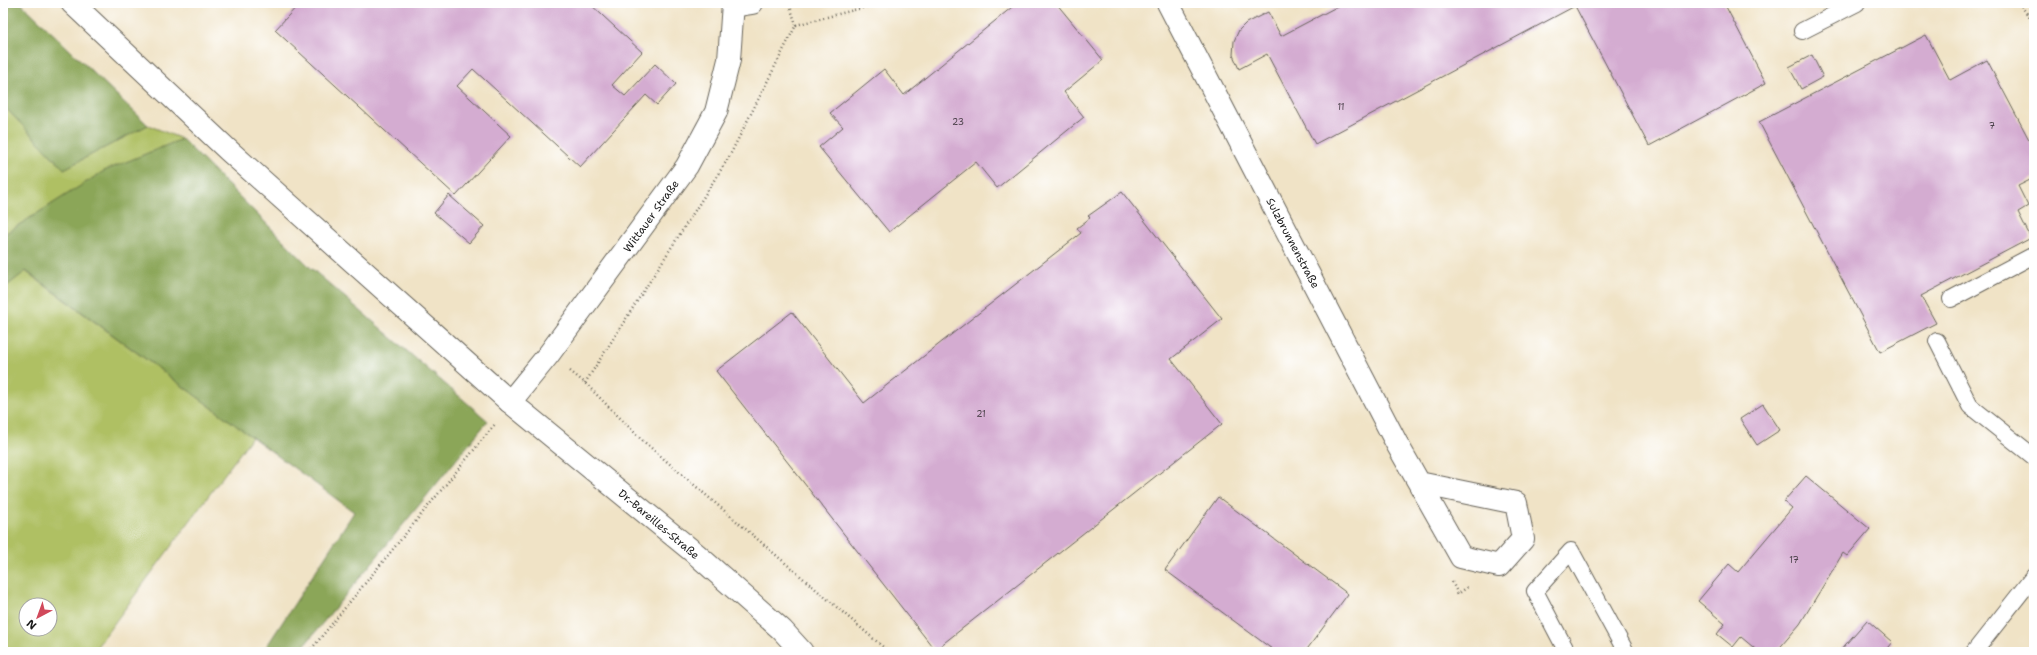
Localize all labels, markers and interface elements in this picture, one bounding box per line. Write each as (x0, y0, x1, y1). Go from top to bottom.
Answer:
house number: 11 (1337, 101, 1345, 113)
house number: 23 (952, 116, 964, 128)
house number: 7 (1989, 120, 1995, 132)
street label: Wittauer Straße (620, 177, 683, 255)
street label: Sulzbrunnenstraße (1262, 195, 1323, 291)
house number: 21 (976, 408, 986, 420)
street label: Dr.-Bareilles-Straße (615, 486, 702, 563)
house number: 17 (1789, 554, 1799, 566)
north arrow (18, 597, 58, 637)
text: N (23, 615, 40, 633)

